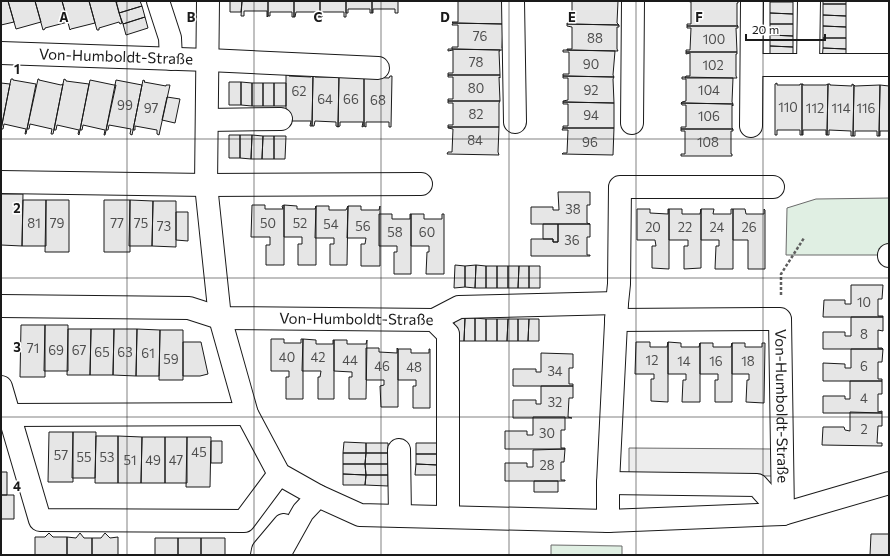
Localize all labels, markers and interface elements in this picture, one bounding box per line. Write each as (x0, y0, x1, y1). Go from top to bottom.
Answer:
text: A (59, 9, 69, 25)
text: B (187, 9, 196, 25)
text: C (314, 9, 323, 25)
text: D (440, 9, 450, 25)
text: E (568, 9, 576, 25)
text: F (695, 9, 703, 25)
scale bar (746, 16, 825, 42)
text: 20 m (752, 22, 779, 36)
house number: 76 (473, 28, 487, 44)
house number: 88 (587, 30, 603, 46)
house number: 100 (703, 31, 725, 47)
street label: Von-Humboldt-Straße (39, 44, 193, 67)
house number: 78 (469, 54, 483, 70)
house number: 90 (583, 56, 599, 72)
house number: 102 (702, 57, 724, 73)
text: 1 (14, 61, 20, 77)
house number: 80 (468, 80, 484, 96)
house number: 92 (583, 82, 599, 98)
house number: 104 (698, 82, 720, 98)
house number: 62 (291, 83, 307, 99)
house number: 64 (317, 91, 333, 107)
house number: 66 (343, 91, 359, 107)
house number: 68 (370, 92, 386, 108)
house number: 99 (117, 97, 133, 113)
house number: 110 (778, 99, 798, 115)
house number: 97 (144, 100, 158, 116)
house number: 112 (806, 100, 824, 116)
house number: 114 (832, 100, 851, 116)
house number: 116 (856, 100, 876, 116)
house number: 82 (468, 106, 484, 122)
house number: 94 (583, 107, 599, 123)
house number: 106 (698, 108, 720, 124)
house number: 84 (467, 132, 483, 148)
house number: 96 (582, 134, 598, 150)
house number: 108 (697, 134, 719, 150)
text: 2 (13, 200, 21, 216)
house number: 38 (565, 201, 581, 217)
house number: 81 (27, 215, 41, 231)
house number: 79 (50, 215, 64, 231)
house number: 77 (110, 215, 124, 231)
house number: 75 (134, 215, 148, 231)
house number: 50 (260, 215, 276, 231)
house number: 52 (293, 215, 307, 231)
house number: 54 (323, 216, 339, 232)
house number: 73 (157, 218, 171, 234)
house number: 56 (355, 218, 371, 234)
house number: 20 (645, 219, 661, 235)
house number: 22 (678, 219, 692, 235)
house number: 24 (710, 219, 725, 235)
house number: 26 (741, 219, 757, 235)
house number: 58 (387, 224, 403, 240)
house number: 60 (419, 224, 435, 240)
house number: 36 (564, 232, 580, 248)
house number: 10 (857, 294, 871, 310)
street label: Von-Humboldt-Straße (279, 309, 434, 328)
house number: 8 (860, 326, 868, 342)
street label: Von-Humboldt-Straße (772, 329, 793, 483)
text: 3 (13, 339, 21, 355)
house number: 71 (27, 340, 39, 356)
house number: 69 (48, 342, 64, 358)
house number: 67 (72, 342, 86, 358)
house number: 65 (94, 344, 110, 360)
house number: 63 (117, 344, 133, 360)
house number: 61 (141, 345, 155, 361)
house number: 40 (279, 349, 295, 365)
house number: 42 (311, 349, 325, 365)
house number: 59 (163, 351, 179, 367)
house number: 44 (342, 352, 358, 368)
house number: 12 (646, 352, 658, 368)
house number: 14 (677, 353, 691, 369)
house number: 16 (709, 353, 723, 369)
house number: 18 (741, 353, 755, 369)
house number: 46 (374, 358, 390, 374)
house number: 6 (860, 358, 868, 374)
house number: 48 (406, 359, 422, 375)
house number: 34 (547, 363, 563, 379)
house number: 4 (860, 390, 868, 406)
house number: 32 (548, 394, 562, 410)
house number: 2 (860, 421, 868, 437)
house number: 30 (539, 425, 555, 441)
house number: 45 (191, 444, 207, 460)
house number: 57 (54, 447, 68, 463)
house number: 55 (77, 449, 91, 465)
house number: 53 (100, 449, 114, 465)
house number: 51 (123, 452, 137, 468)
house number: 49 (145, 452, 161, 468)
house number: 47 (169, 452, 183, 468)
house number: 28 (539, 457, 555, 473)
text: 4 (13, 478, 21, 494)

